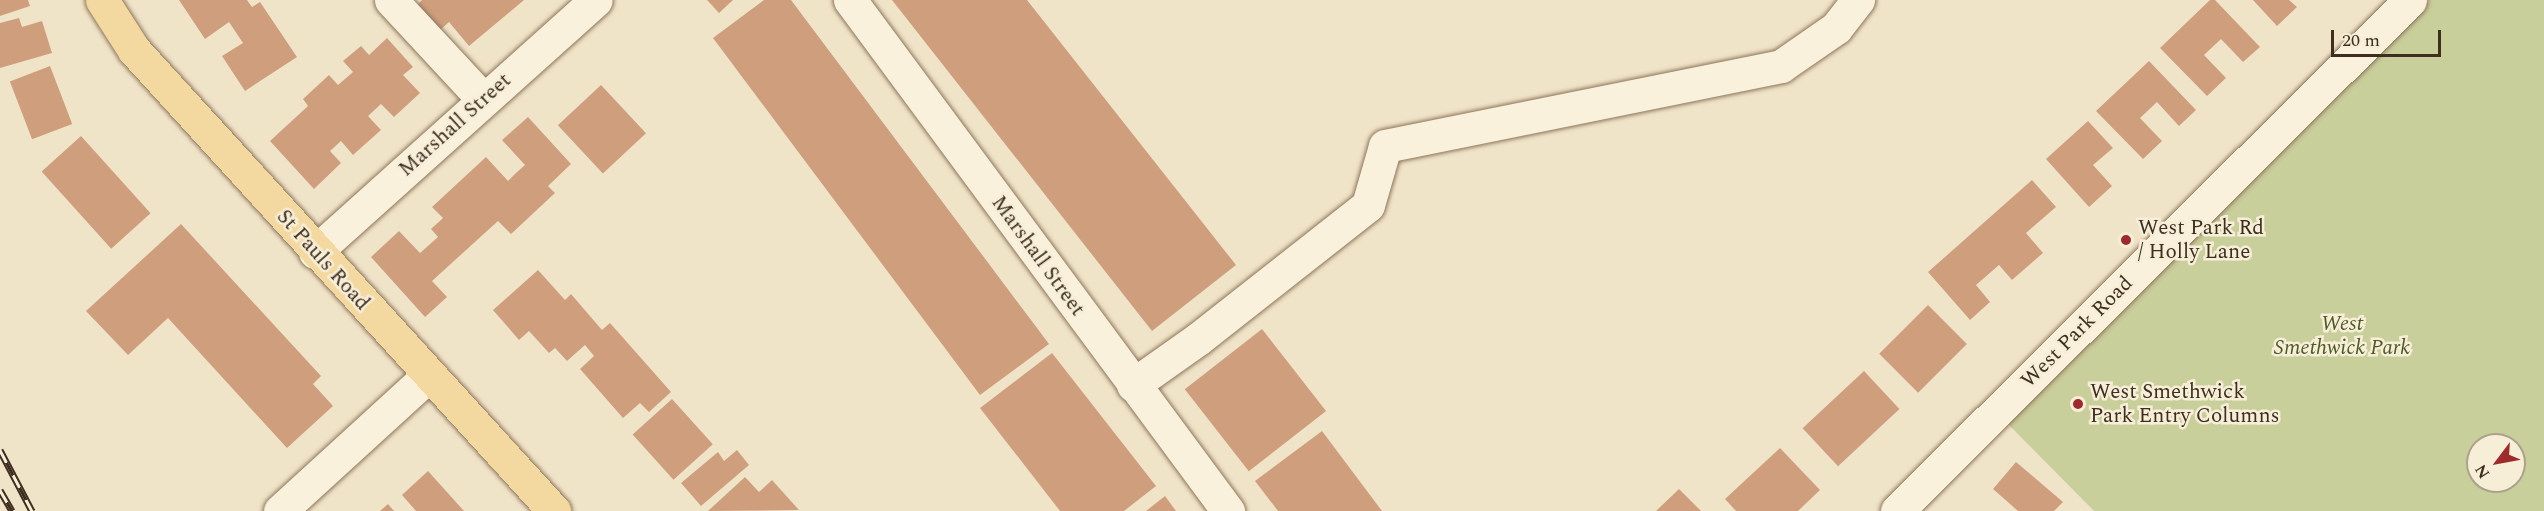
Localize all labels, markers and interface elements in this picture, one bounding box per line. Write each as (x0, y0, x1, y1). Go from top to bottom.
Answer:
scale bar (2334, 18, 2444, 56)
text: 20 m (2342, 27, 2380, 54)
street label: Marshall Street (394, 68, 516, 182)
street label: Marshall Street (986, 191, 1090, 321)
street label: St Pauls Road (271, 204, 375, 316)
place label: West Park Rd / Holly Lane (2138, 215, 2264, 265)
marker: West Park Rd / Holly Lane (2119, 233, 2133, 247)
street label: West Park Road (2016, 271, 2138, 393)
park label: West Smethwick Park (2274, 311, 2410, 361)
place label: West Smethwick Park Entry Columns (2090, 379, 2280, 429)
marker: West Smethwick Park Entry Columns (2071, 397, 2085, 411)
north arrow (2466, 433, 2526, 493)
text: N (2469, 460, 2496, 483)

